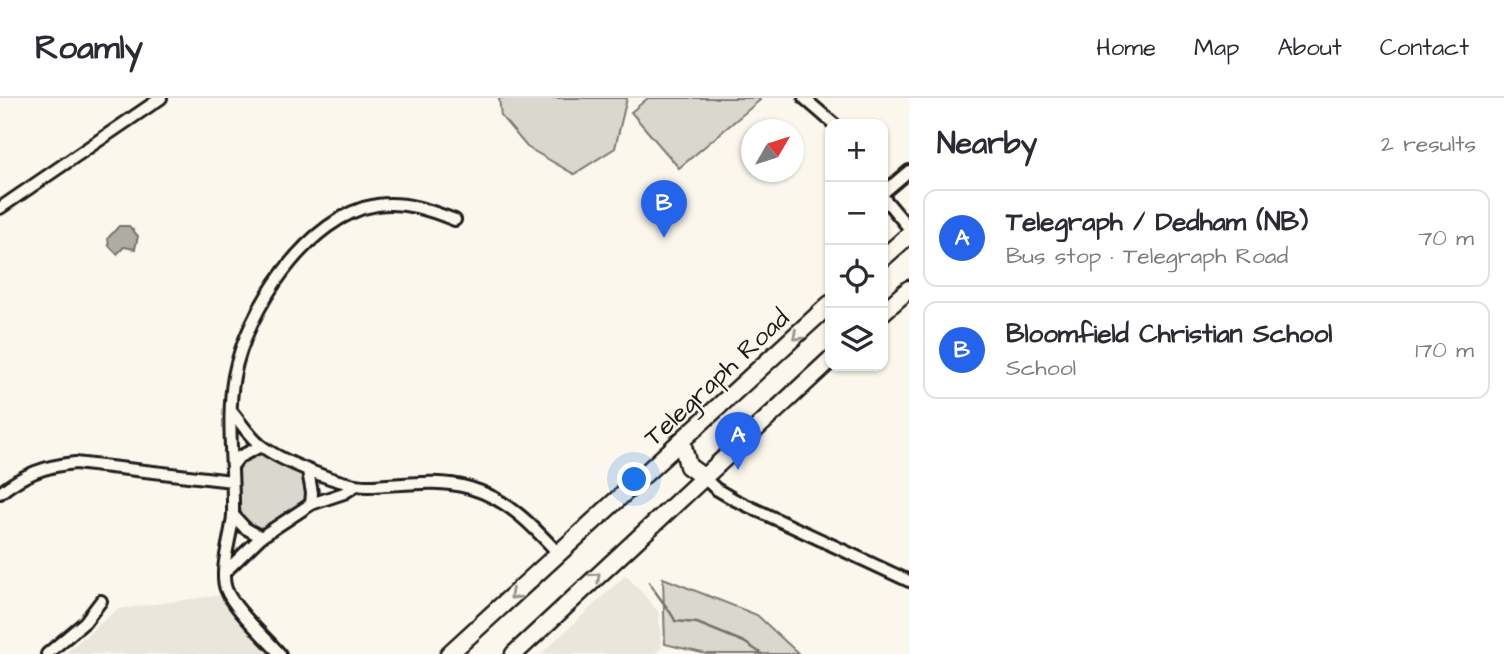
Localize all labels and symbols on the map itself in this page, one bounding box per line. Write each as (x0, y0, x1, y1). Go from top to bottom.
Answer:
north arrow (741, 119, 804, 182)
pin: B (641, 180, 687, 238)
street label: Telegraph Road (636, 301, 799, 456)
one-way arrow (792, 327, 805, 340)
pin: A (715, 412, 761, 470)
your location (617, 462, 651, 496)
one-way arrow (588, 573, 601, 585)
one-way arrow (509, 587, 522, 600)

